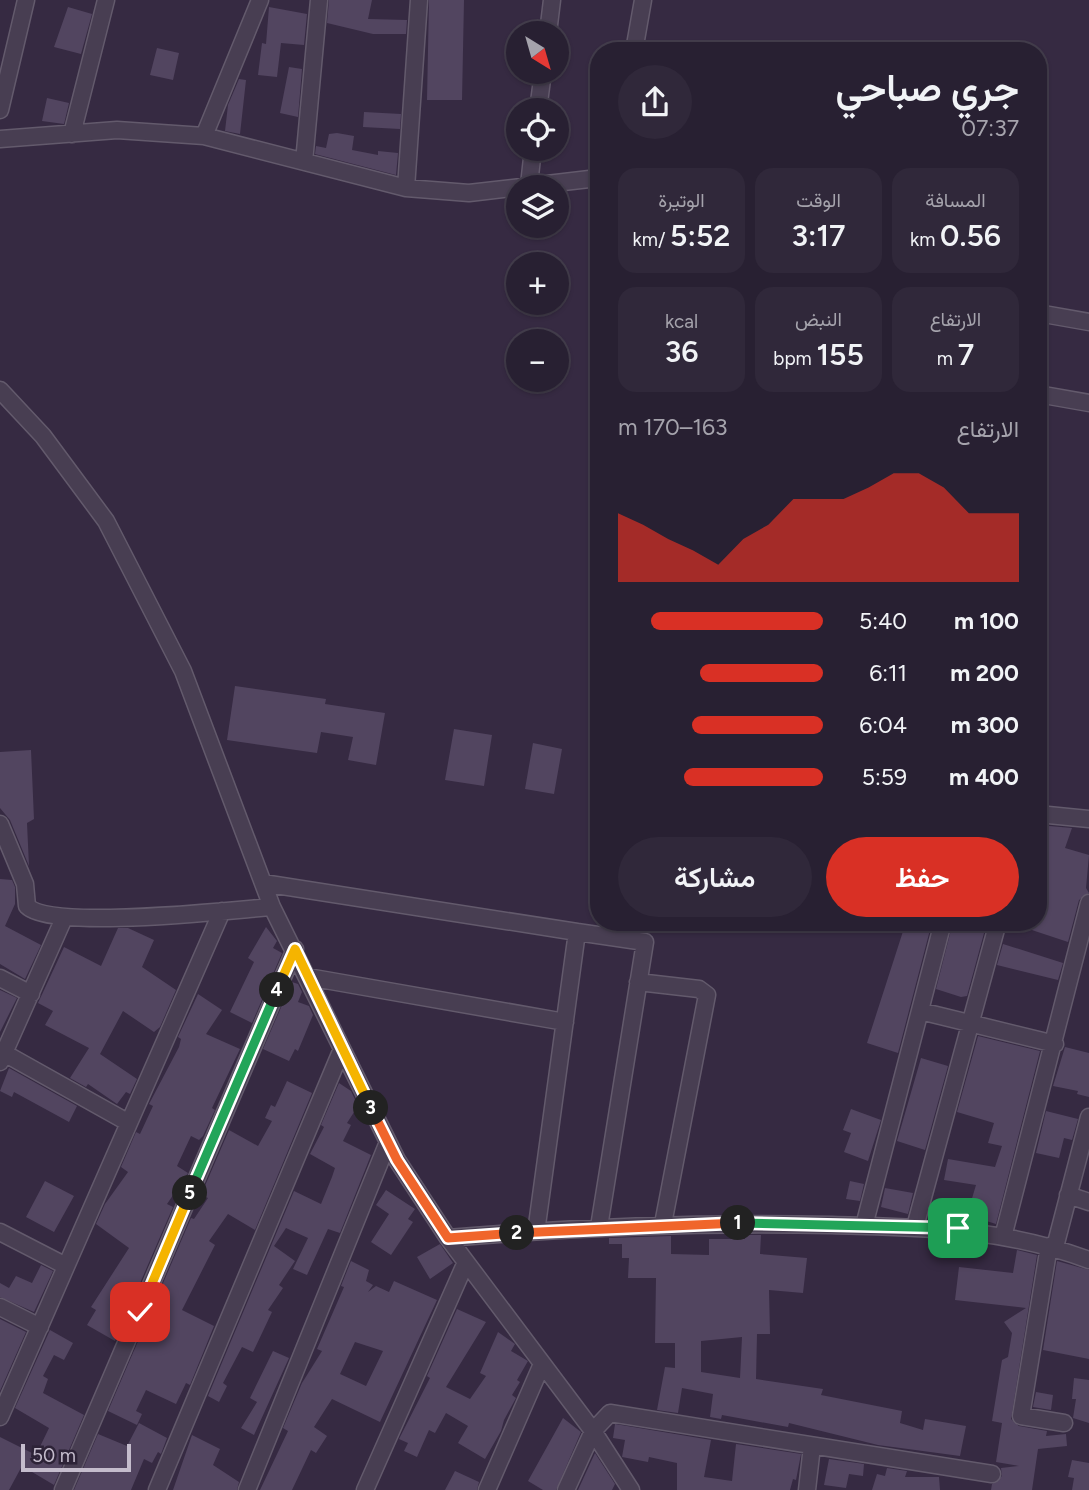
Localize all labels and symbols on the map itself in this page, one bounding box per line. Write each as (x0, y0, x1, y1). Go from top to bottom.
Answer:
north arrow (506, 21, 569, 84)
pin: 4 (260, 972, 294, 1007)
pin: 3 (354, 1090, 388, 1126)
pin: 5 (172, 1176, 208, 1210)
pin (928, 1198, 988, 1258)
pin: 1 (720, 1206, 756, 1240)
pin: 2 (500, 1216, 534, 1250)
pin (110, 1282, 170, 1342)
scale bar (21, 1441, 131, 1473)

